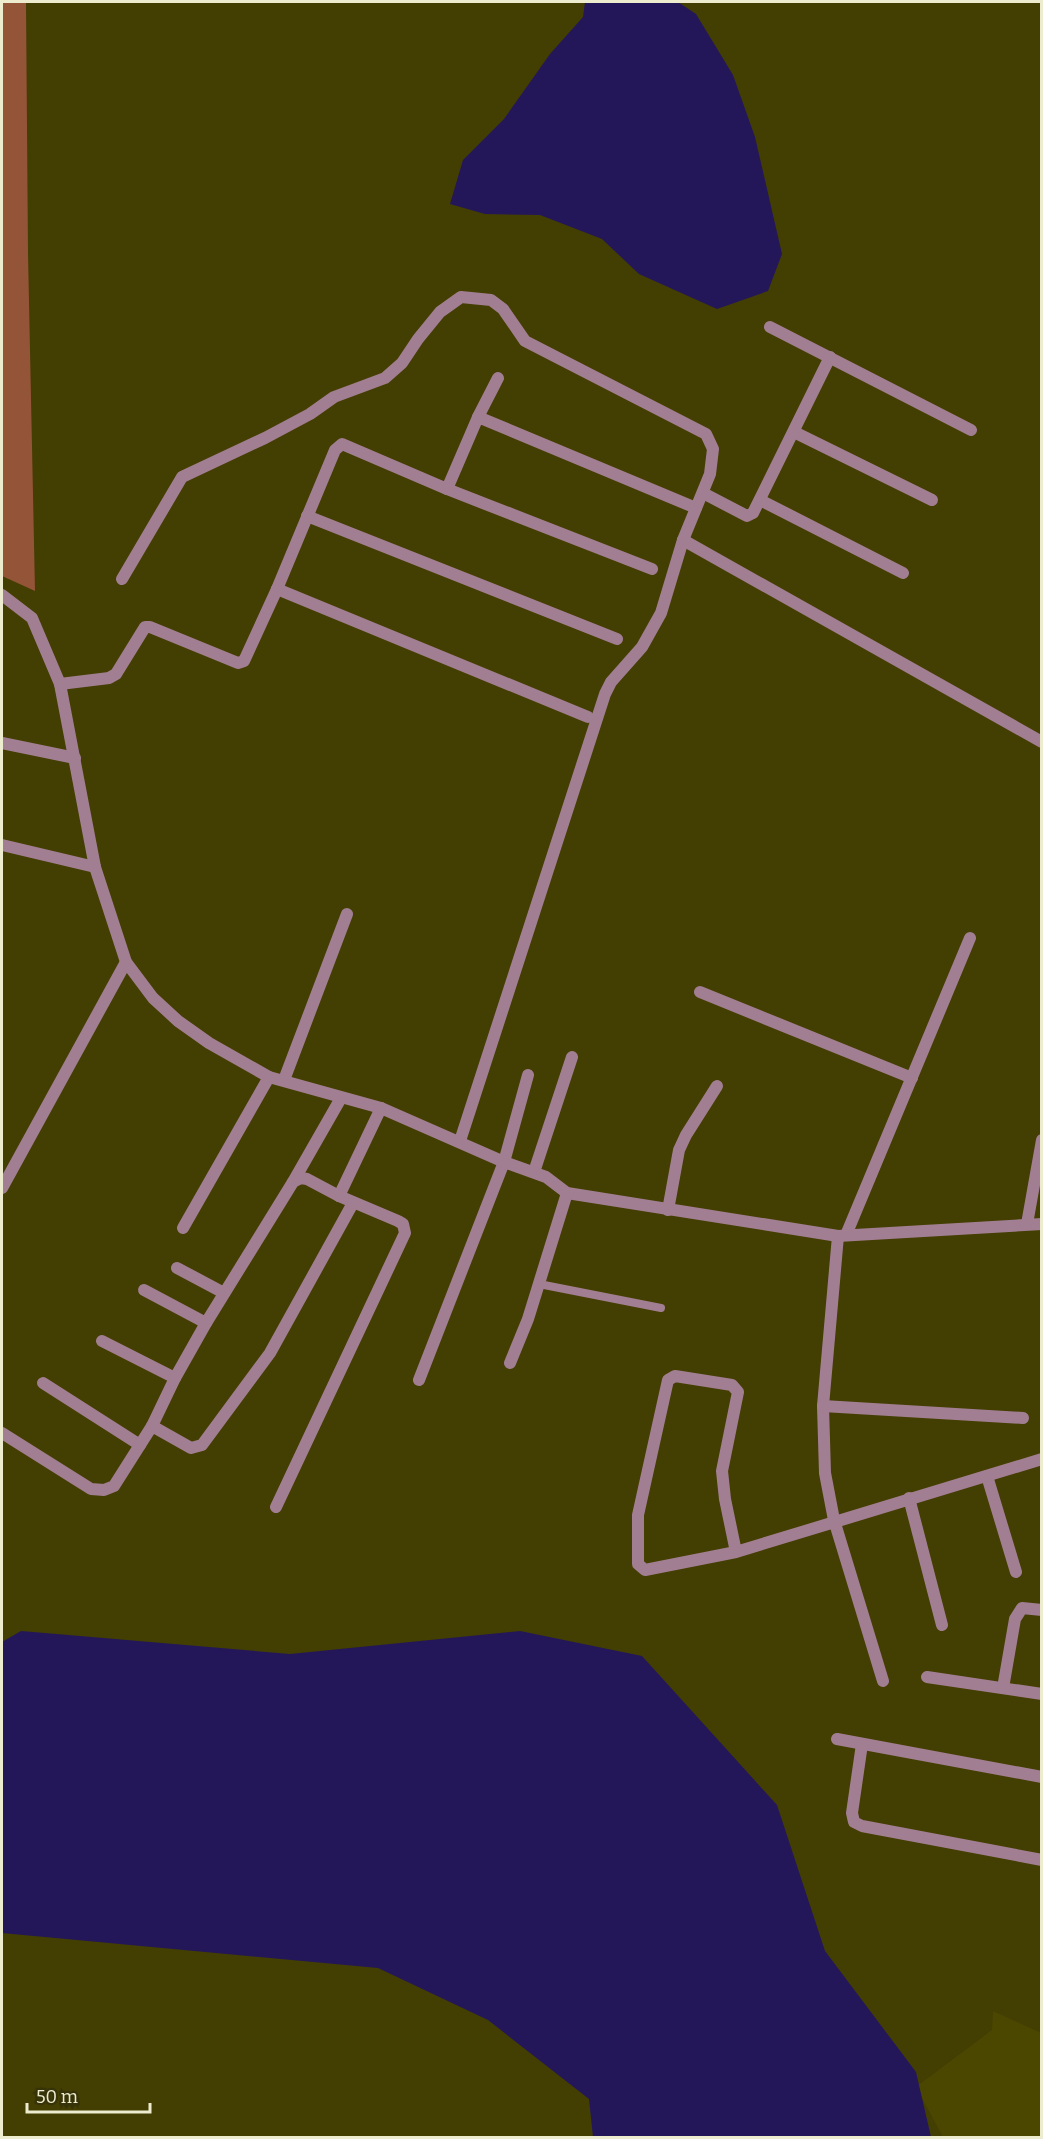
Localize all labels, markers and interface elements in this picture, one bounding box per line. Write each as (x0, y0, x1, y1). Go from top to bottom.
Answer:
scale bar (27, 2076, 150, 2114)
text: 50 m (36, 2086, 78, 2108)

